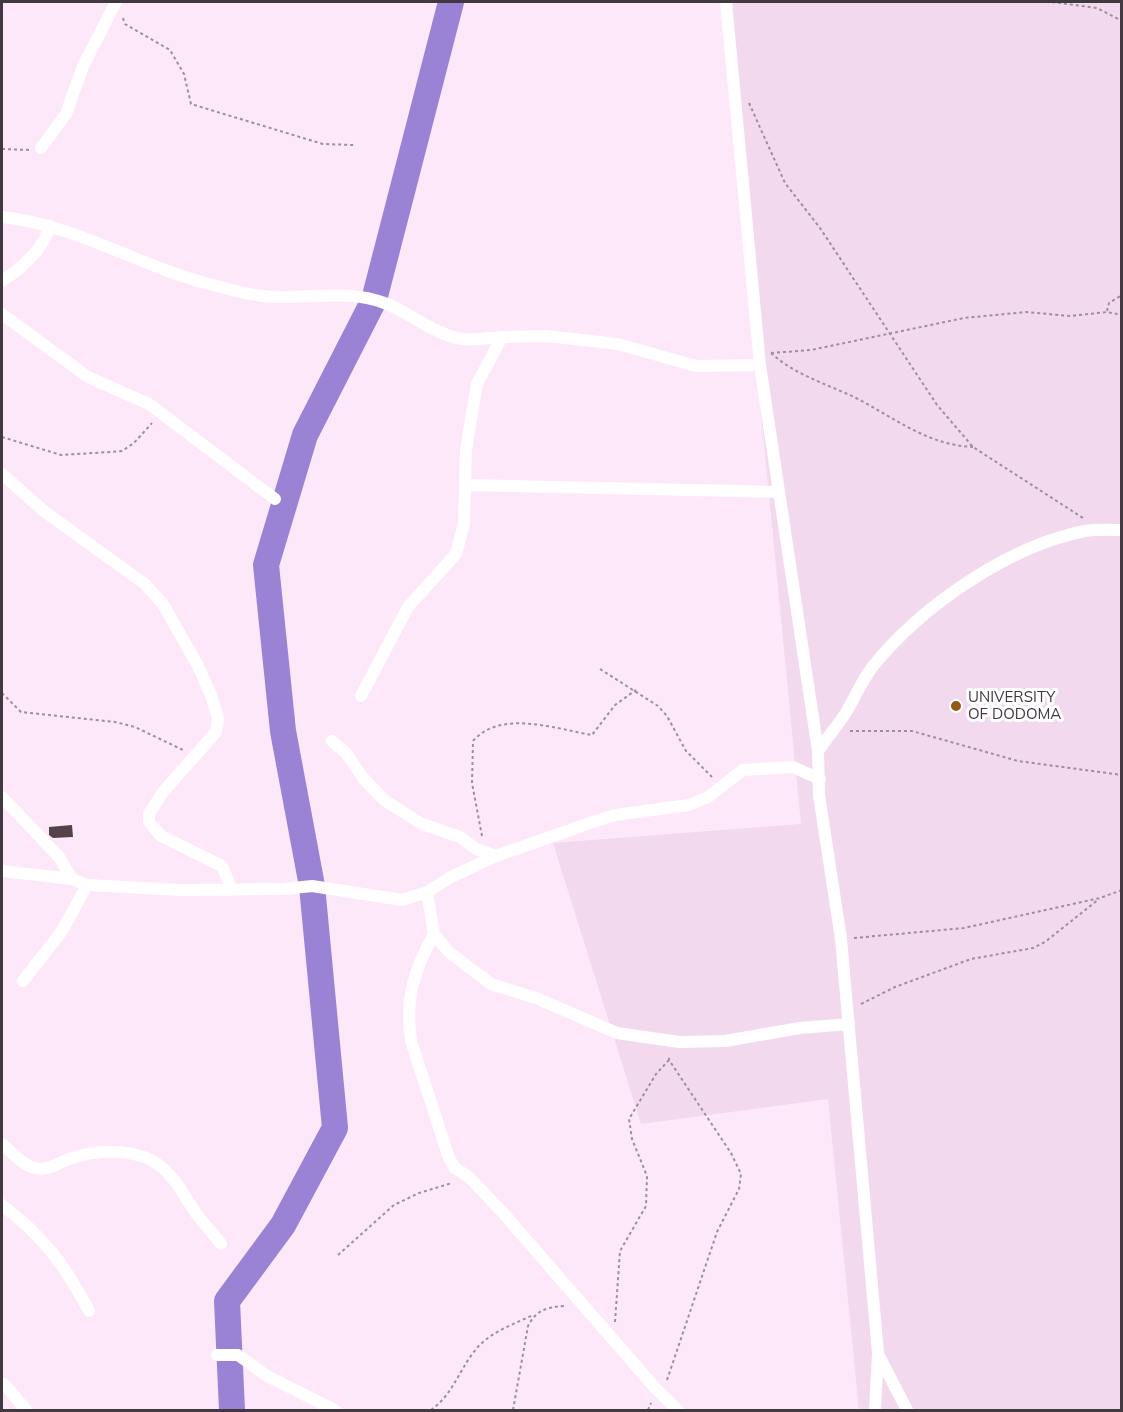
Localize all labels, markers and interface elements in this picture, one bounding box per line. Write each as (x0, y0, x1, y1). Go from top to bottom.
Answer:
place label: UNIVERSITY OF DODOMA (968, 688, 1061, 723)
marker: UNIVERSITY OF DODOMA (949, 699, 963, 713)

